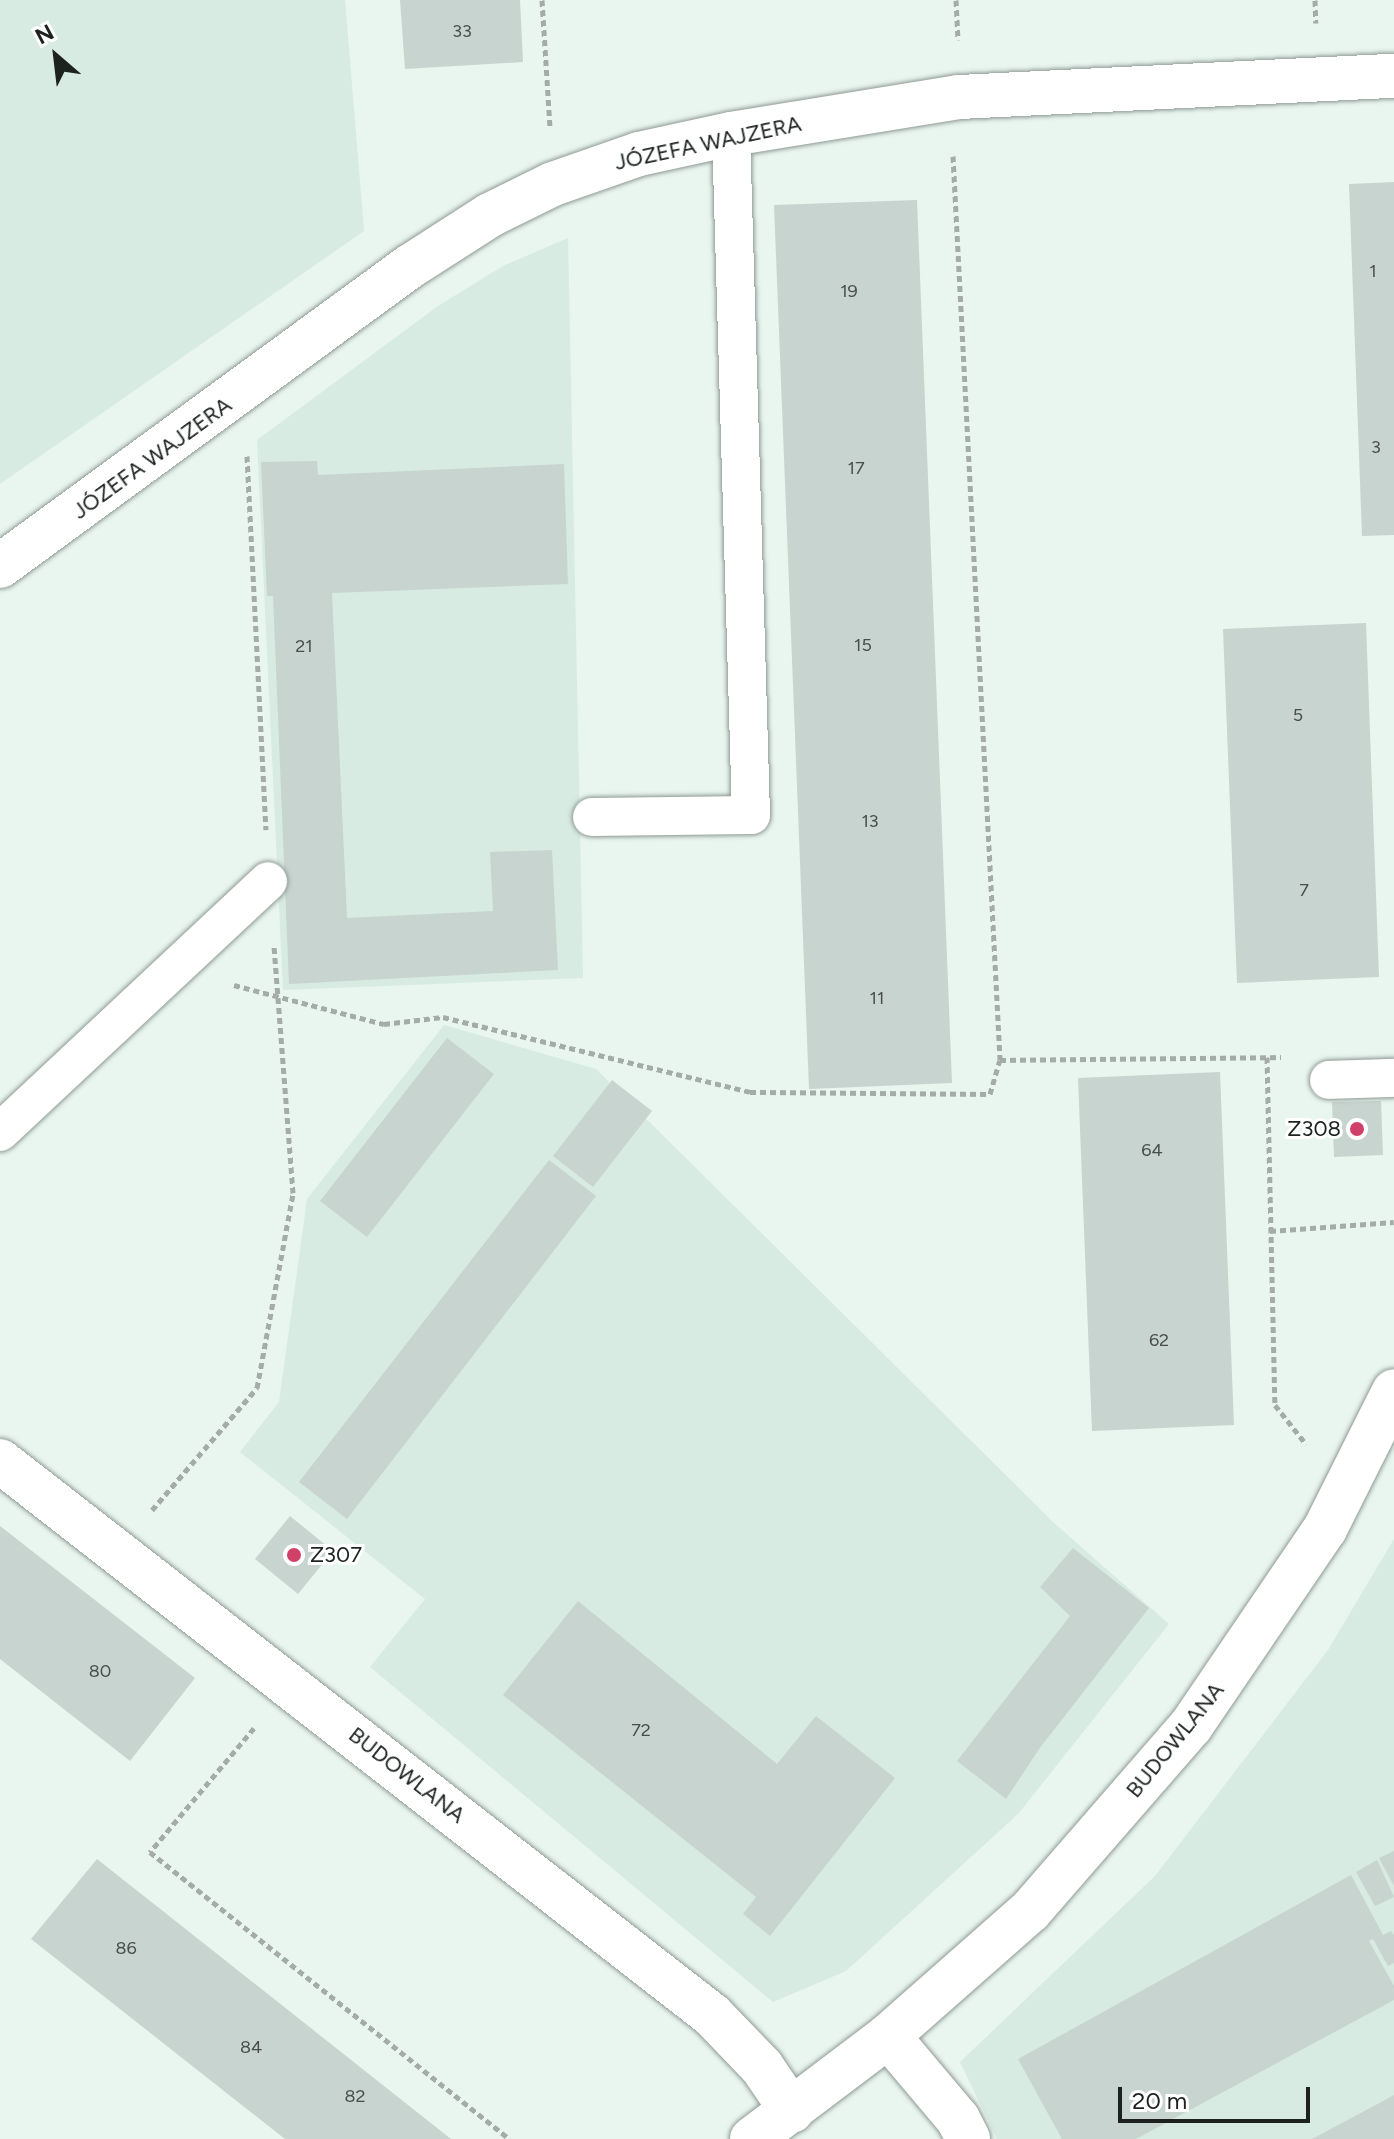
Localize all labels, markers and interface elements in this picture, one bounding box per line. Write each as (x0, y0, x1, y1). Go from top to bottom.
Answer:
north arrow (16, 16, 96, 96)
text: N (31, 18, 58, 50)
house number: 33 (452, 20, 472, 42)
street label: JÓZEFA WAJZERA (612, 110, 804, 176)
house number: 1 (1369, 260, 1377, 282)
house number: 19 (840, 280, 858, 302)
street label: JÓZEFA WAJZERA (67, 391, 237, 525)
house number: 3 (1371, 436, 1381, 458)
house number: 17 (847, 457, 865, 479)
house number: 15 (854, 634, 872, 656)
house number: 21 (295, 635, 313, 657)
house number: 5 (1293, 704, 1303, 726)
house number: 13 (861, 810, 879, 832)
house number: 7 (1299, 879, 1309, 901)
house number: 11 (870, 987, 884, 1009)
place label: Z308 (1287, 1116, 1341, 1142)
marker: Z308 (1348, 1120, 1366, 1138)
house number: 64 (1141, 1139, 1163, 1161)
house number: 62 (1149, 1329, 1169, 1351)
place label: Z307 (310, 1542, 362, 1568)
marker: Z307 (285, 1546, 303, 1564)
house number: 80 (89, 1660, 111, 1682)
street label: BUDOWLANA (1121, 1677, 1229, 1803)
house number: 72 (631, 1719, 651, 1741)
street label: BUDOWLANA (344, 1721, 470, 1829)
house number: 86 (115, 1937, 137, 1959)
house number: 84 (240, 2036, 262, 2058)
scale bar (1122, 2071, 1314, 2121)
house number: 82 (344, 2085, 366, 2107)
text: 20 m (1132, 2086, 1187, 2115)

